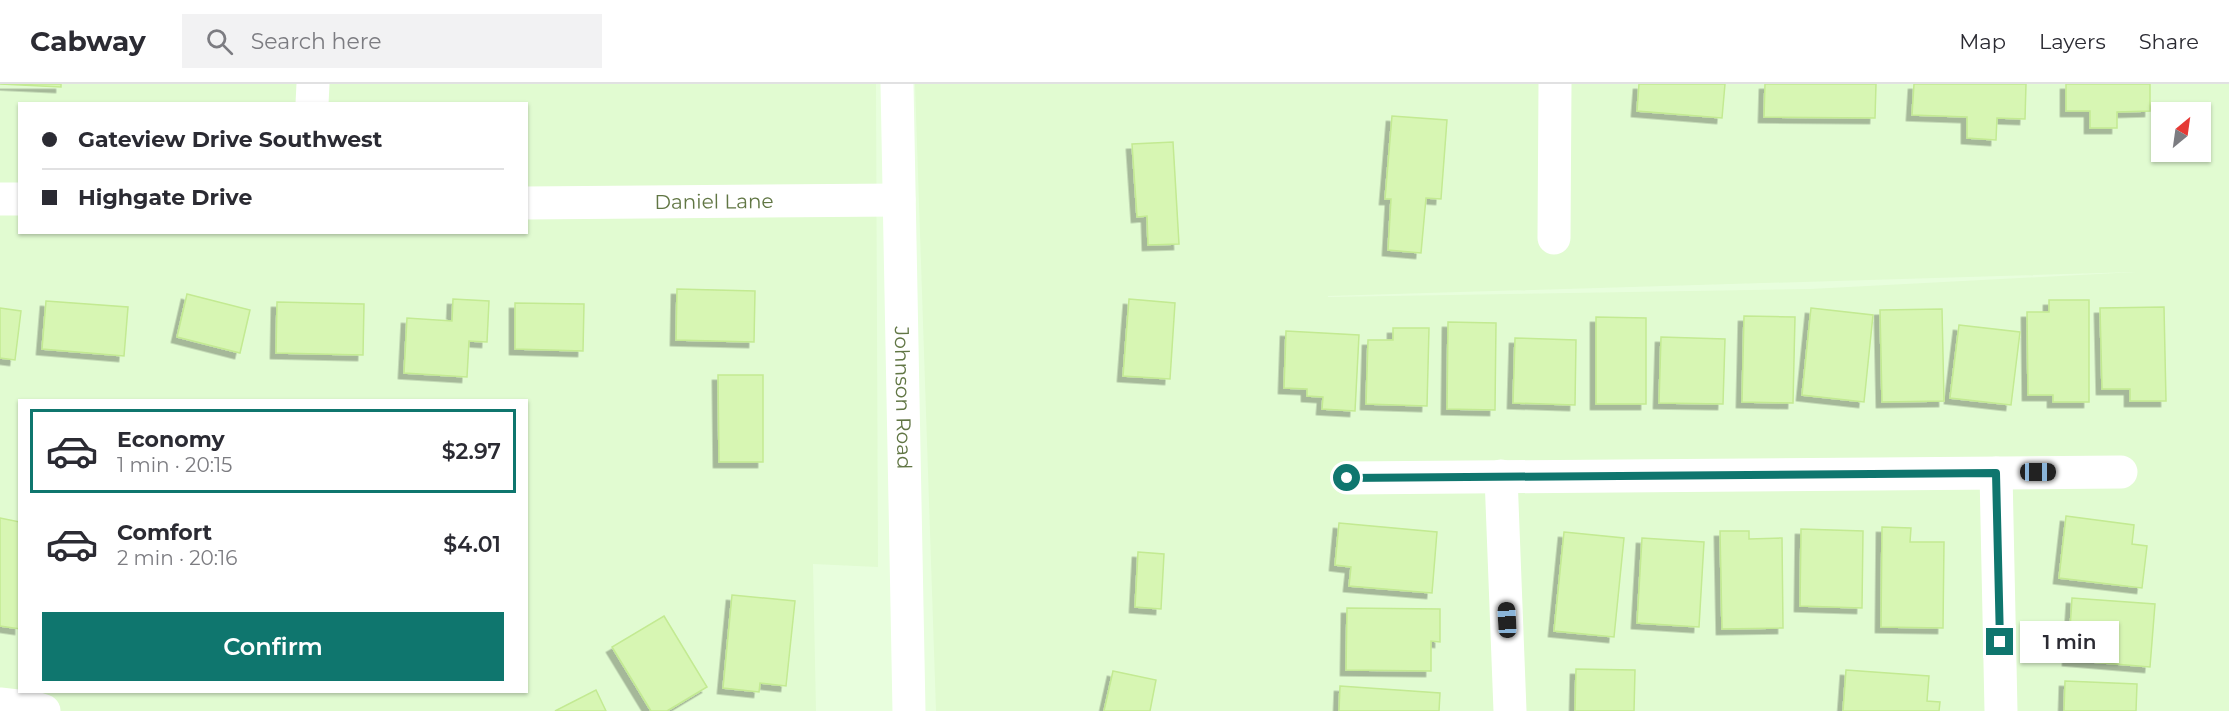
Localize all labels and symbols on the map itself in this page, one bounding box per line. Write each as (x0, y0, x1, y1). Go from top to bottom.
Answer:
north arrow (2151, 102, 2211, 162)
street label: Daniel Lane (654, 189, 774, 214)
street label: Johnson Road (890, 325, 916, 470)
car (2020, 463, 2056, 481)
route start (1333, 464, 1360, 491)
car (1497, 602, 1517, 638)
callout: 1 min (2021, 621, 2120, 663)
route end (1986, 628, 2013, 655)

